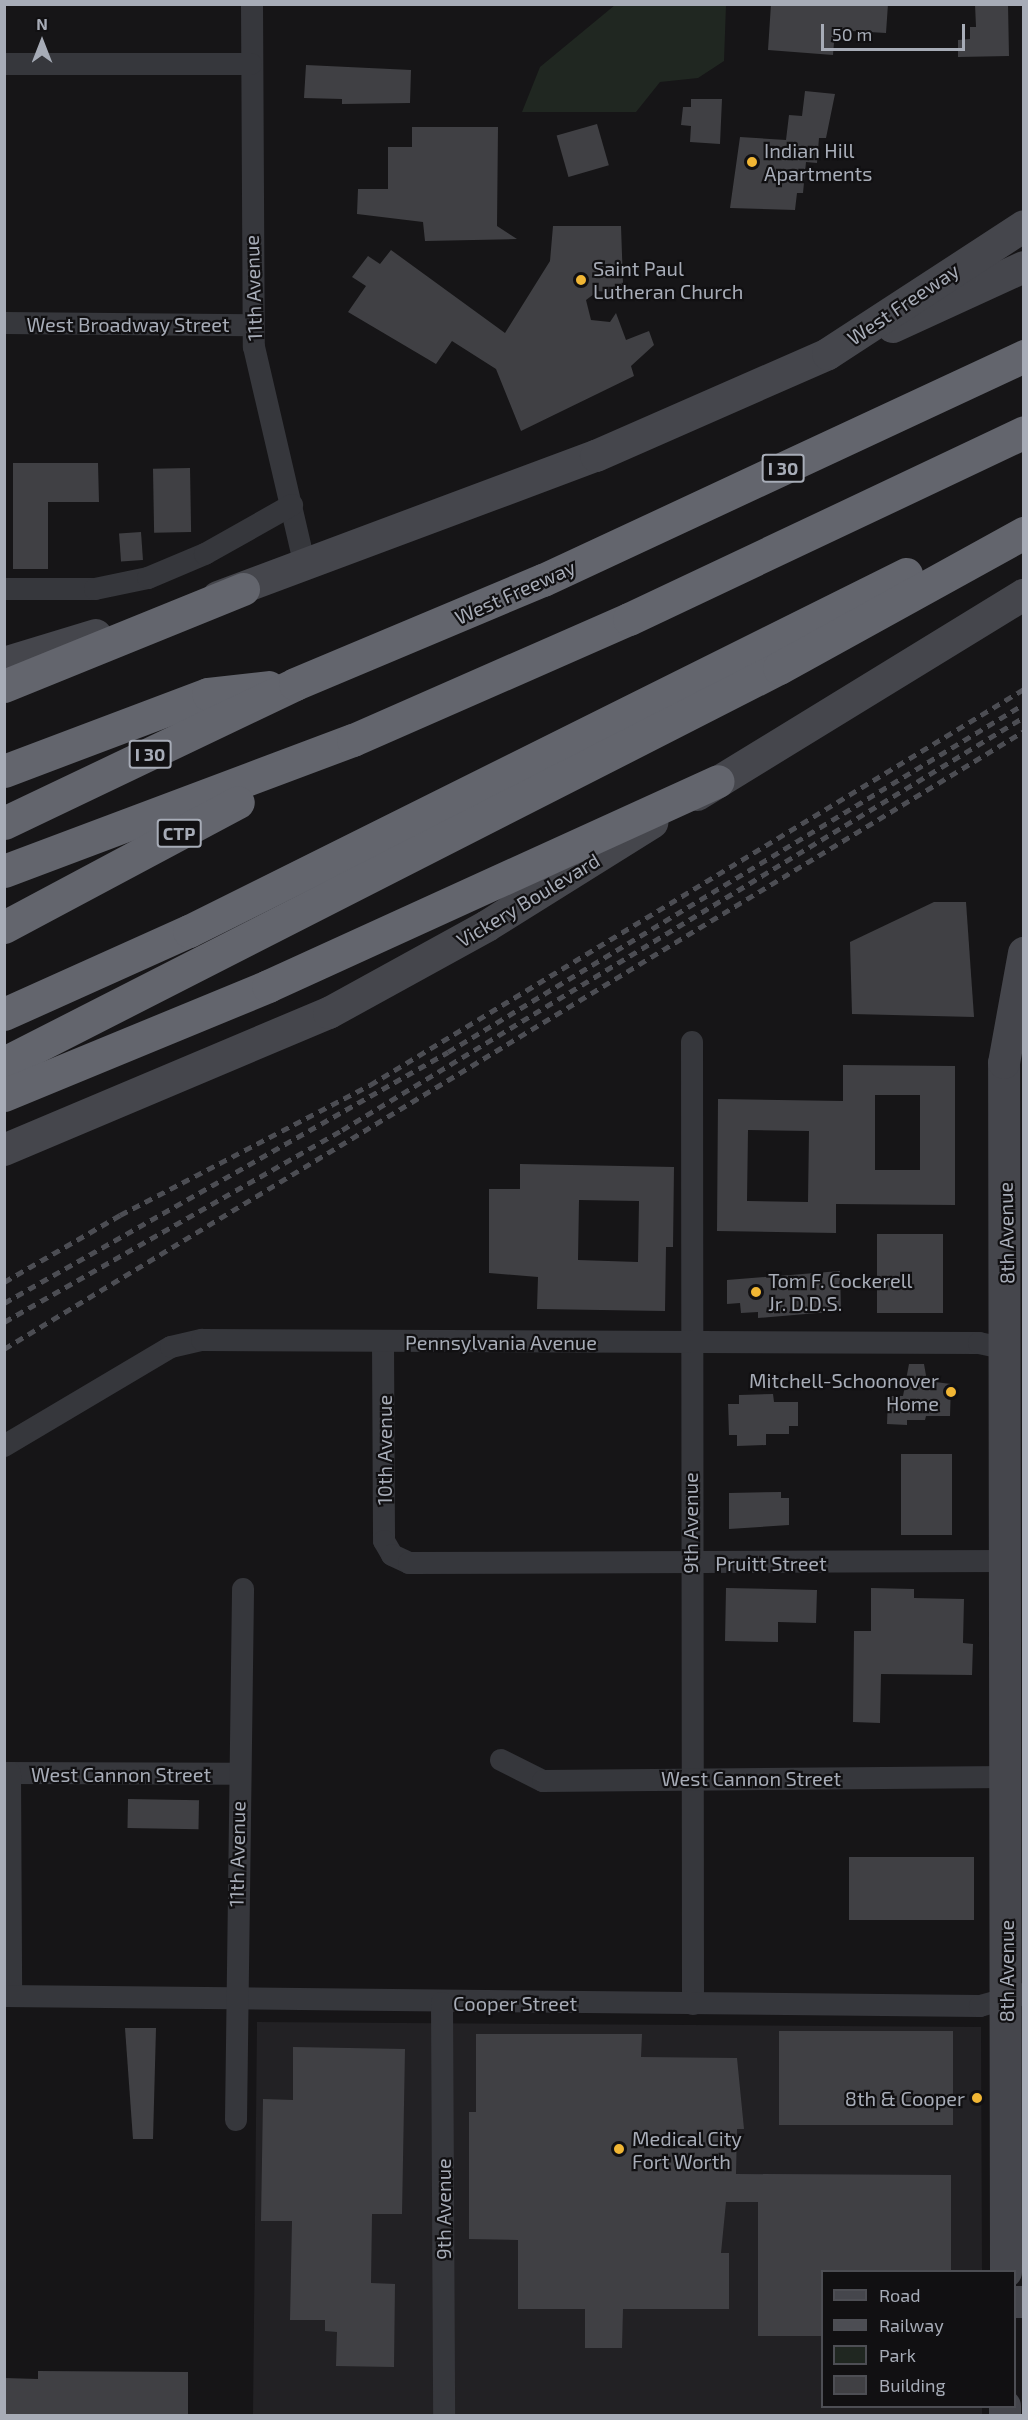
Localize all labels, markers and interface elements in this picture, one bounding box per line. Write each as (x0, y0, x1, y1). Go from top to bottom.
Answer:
north arrow (12, 12, 72, 72)
scale bar (824, 12, 968, 50)
text: N (36, 14, 48, 33)
text: 50 m (832, 23, 872, 45)
place label: Indian Hill Apartments (764, 138, 872, 185)
marker: Indian Hill Apartments (745, 155, 759, 169)
street label: 11th Avenue (239, 234, 267, 342)
place label: Saint Paul Lutheran Church (593, 256, 743, 303)
street label: West Freeway (843, 258, 963, 350)
marker: Saint Paul Lutheran Church (574, 273, 588, 287)
street label: West Broadway Street (26, 312, 230, 336)
road number: I 30 (760, 453, 806, 483)
street label: West Freeway (451, 555, 579, 629)
road number: I 30 (128, 739, 172, 769)
road number: CTP (156, 818, 201, 848)
street label: Vickery Boulevard (452, 848, 604, 952)
street label: 8th Avenue (993, 1181, 1019, 1285)
place label: Tom F. Cockerell Jr. D.D.S. (768, 1268, 913, 1315)
marker: Tom F. Cockerell Jr. D.D.S. (749, 1285, 763, 1299)
street label: Pennsylvania Avenue (405, 1330, 597, 1354)
place label: Mitchell-Schoonover Home (749, 1368, 939, 1415)
marker: Mitchell-Schoonover Home (944, 1385, 958, 1399)
street label: 10th Avenue (372, 1395, 396, 1505)
street label: 9th Avenue (678, 1472, 702, 1574)
street label: Pruitt Street (715, 1551, 827, 1575)
street label: West Cannon Street (31, 1762, 211, 1786)
street label: West Cannon Street (661, 1766, 841, 1790)
street label: 11th Avenue (224, 1800, 250, 1908)
street label: 8th Avenue (994, 1920, 1018, 2022)
street label: Cooper Street (453, 1991, 577, 2015)
place label: 8th & Cooper (845, 2086, 965, 2110)
marker: 8th & Cooper (970, 2091, 984, 2105)
place label: Medical City Fort Worth (632, 2126, 742, 2173)
marker: Medical City Fort Worth (610, 2140, 628, 2158)
street label: 9th Avenue (431, 2158, 455, 2260)
legend (821, 2270, 1016, 2408)
text: Road (879, 2284, 920, 2306)
text: Railway (879, 2314, 944, 2336)
text: Park (879, 2344, 916, 2366)
text: Building (879, 2374, 946, 2396)

